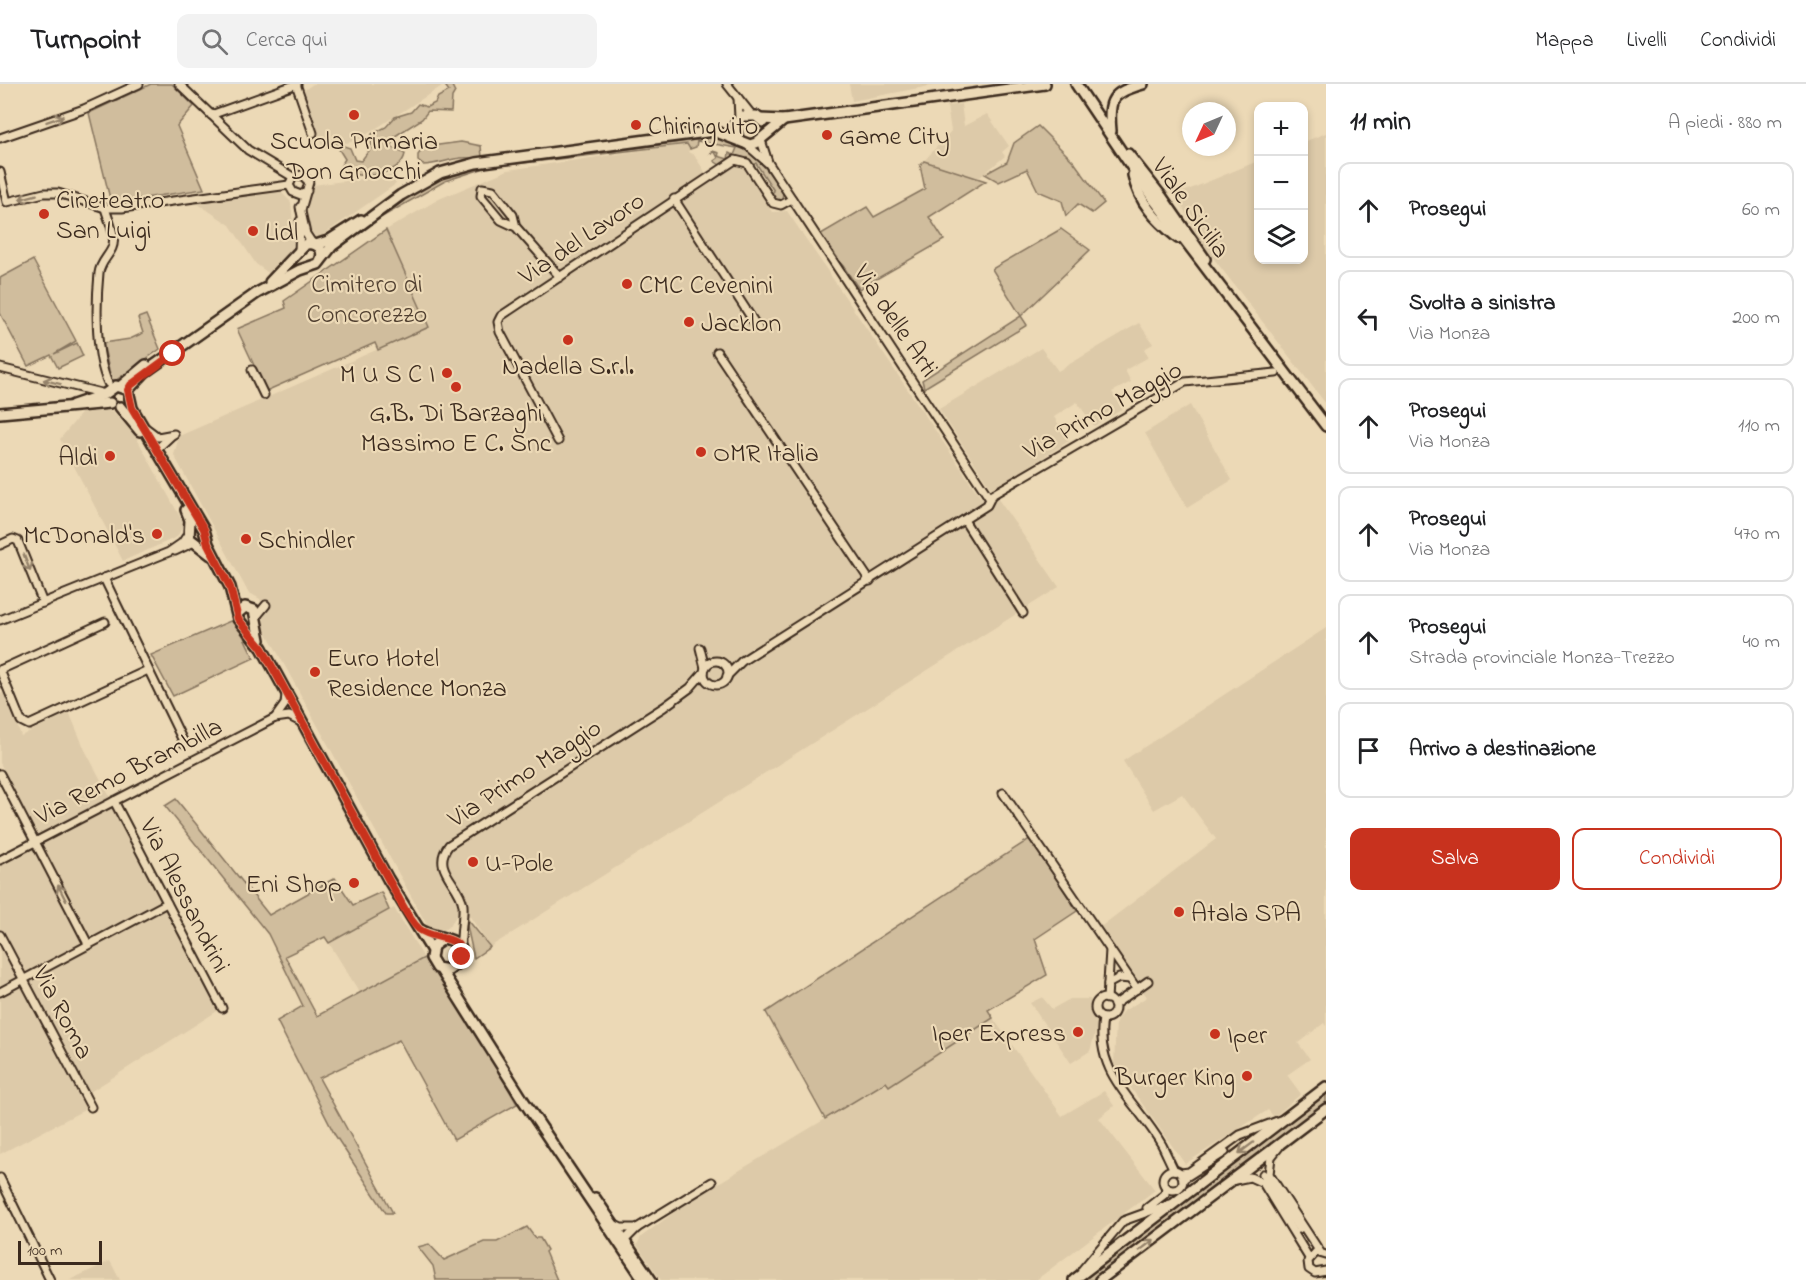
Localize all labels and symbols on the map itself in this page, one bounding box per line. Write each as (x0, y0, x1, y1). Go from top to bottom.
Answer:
north arrow (1182, 102, 1236, 156)
marker: Scuola Primaria Don Gnocchi (347, 108, 361, 122)
place label: Chiringuito (648, 109, 758, 147)
one-way arrow (46, 113, 65, 124)
marker: Chiringuito (629, 118, 643, 132)
place label: Game City (839, 119, 950, 157)
place label: Scuola Primaria Don Gnocchi (270, 124, 438, 192)
marker: Game City (820, 128, 834, 142)
street label: Viale Sicilia (1140, 150, 1238, 267)
place label: Cineteatro San Luigi (56, 183, 164, 251)
street label: Via del Lavoro (511, 183, 653, 296)
one-way arrow (19, 192, 38, 203)
marker: Cineteatro San Luigi (37, 207, 51, 221)
place label: Lidl (265, 215, 298, 253)
marker: Lidl (246, 224, 260, 238)
street label: Via delle Arti (842, 257, 946, 386)
park label: Cimitero di Concorezzo (307, 267, 427, 335)
place label: CMC Cevenini (639, 268, 773, 306)
marker: CMC Cevenini (620, 277, 634, 291)
place label: Jacklon (701, 306, 781, 344)
marker: Jacklon (682, 315, 696, 329)
marker: Nadella S.r.l. (561, 333, 575, 347)
route start (159, 340, 185, 366)
place label: Nadella S.r.l. (502, 349, 634, 387)
street label: Via Primo Maggio (1016, 352, 1190, 472)
place label: M U S C I (340, 357, 435, 395)
marker: M U S C I (440, 366, 454, 380)
one-way arrow (43, 375, 62, 387)
marker: G.B. Di Barzaghi Massimo E C. Snc (449, 380, 463, 394)
place label: G.B. Di Barzaghi Massimo E C. Snc (361, 396, 552, 464)
place label: OMR Italia (713, 436, 819, 474)
place label: Aldi (58, 440, 98, 478)
marker: OMR Italia (694, 445, 708, 459)
marker: Aldi (103, 449, 117, 463)
place label: McDonald's (23, 518, 145, 556)
place label: Schindler (258, 523, 356, 561)
marker: McDonald's (150, 527, 164, 541)
marker: Schindler (239, 532, 253, 546)
one-way arrow (22, 553, 33, 571)
place label: Euro Hotel Residence Monza (327, 641, 507, 709)
marker: Euro Hotel Residence Monza (308, 665, 322, 679)
street label: Via Remo Brambilla (28, 709, 230, 837)
street label: Via Primo Maggio (440, 710, 610, 839)
street label: Via Alessandrini (128, 812, 239, 980)
place label: U-Pole (485, 846, 554, 884)
marker: U-Pole (466, 855, 480, 869)
place label: Eni Shop (246, 867, 342, 905)
marker: Eni Shop (347, 876, 361, 890)
one-way arrow (56, 885, 68, 902)
place label: Atala SPA (1191, 896, 1301, 934)
marker: Atala SPA (1172, 905, 1186, 919)
route end (448, 943, 474, 969)
street label: Via Roma (20, 959, 102, 1067)
place label: Iper Express (932, 1016, 1066, 1054)
place label: Iper (1227, 1018, 1268, 1056)
marker: Iper Express (1071, 1025, 1085, 1039)
marker: Iper (1208, 1027, 1222, 1041)
place label: Burger King (1114, 1060, 1235, 1098)
marker: Burger King (1240, 1069, 1254, 1083)
one-way arrow (1239, 1142, 1255, 1155)
scale bar (18, 1238, 102, 1266)
one-way arrow (1139, 1239, 1155, 1251)

